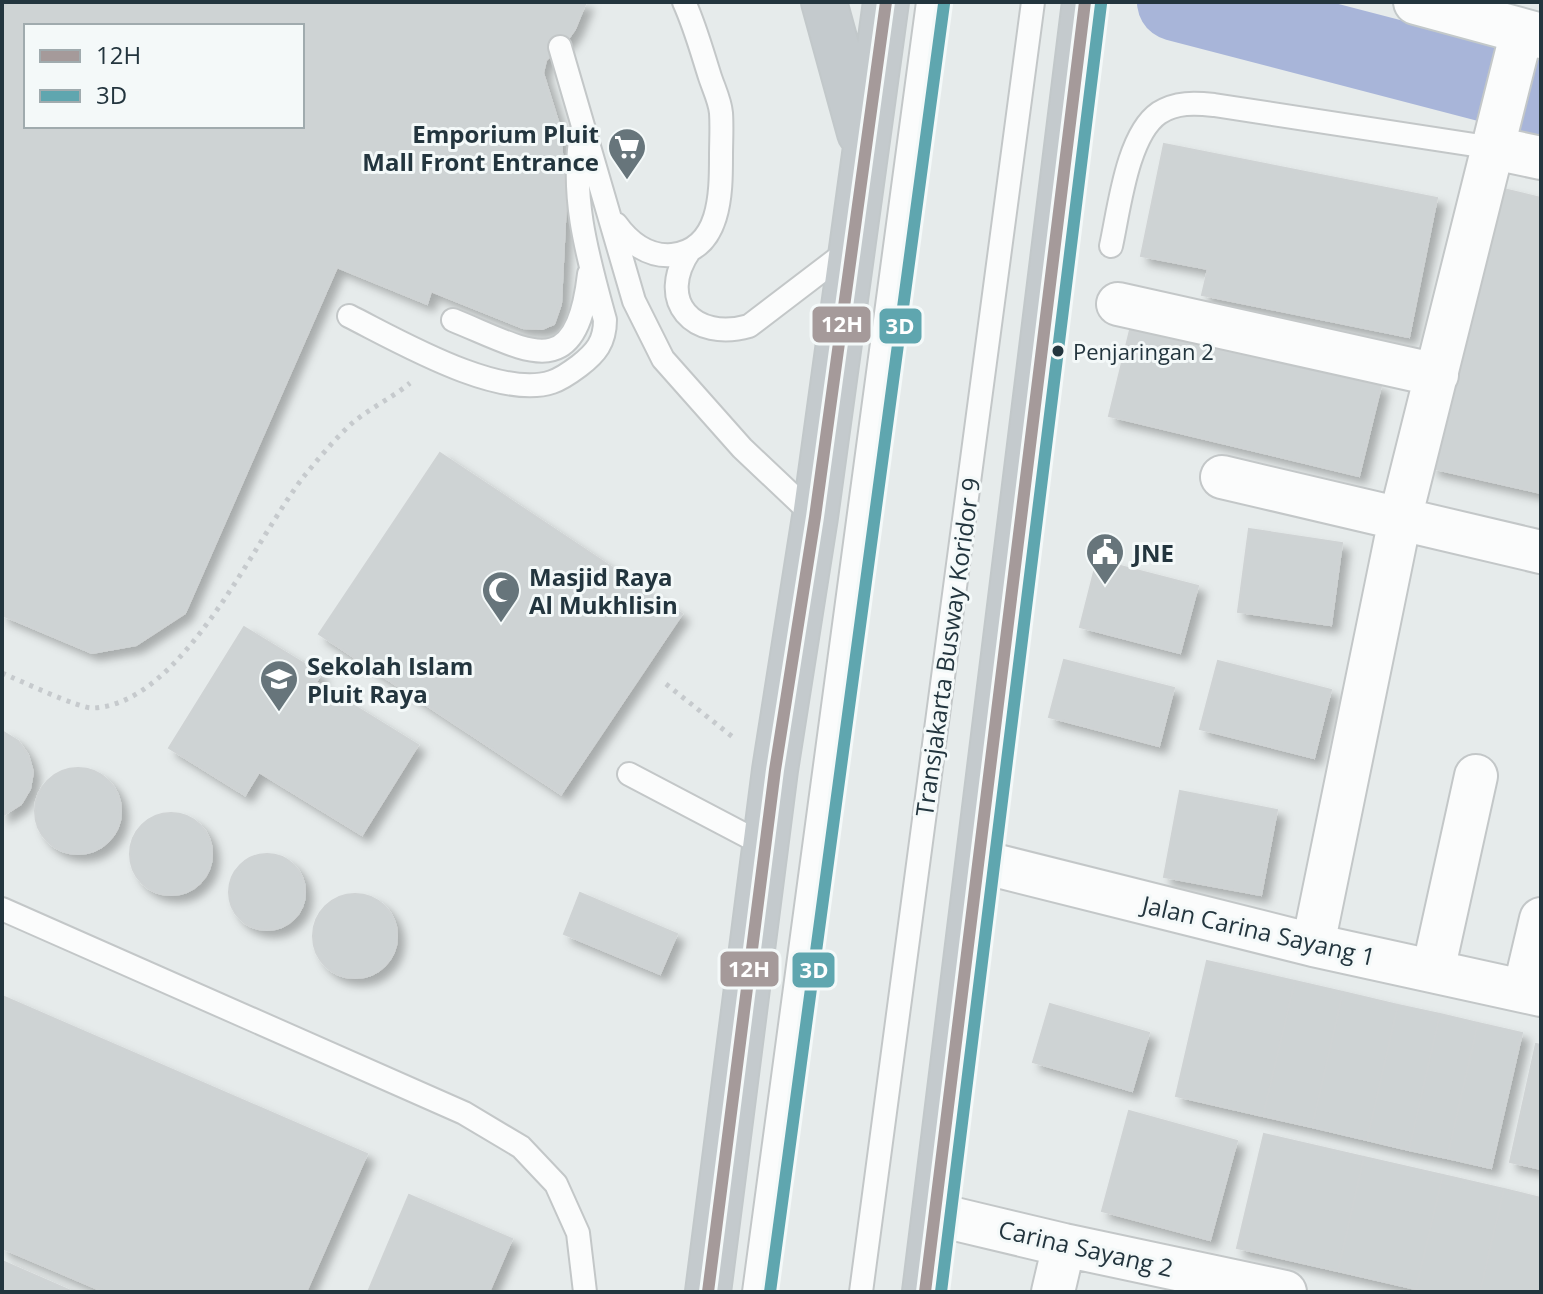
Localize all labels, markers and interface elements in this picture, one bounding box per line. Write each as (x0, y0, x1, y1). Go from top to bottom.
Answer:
legend (24, 24, 304, 128)
text: 12H (96, 38, 141, 71)
text: 3D (96, 78, 127, 111)
place label: Emporium Pluit Mall Front Entrance (362, 117, 599, 178)
supermarket icon: Emporium Pluit Mall Front Entrance (606, 126, 648, 181)
line badge: 12H (811, 305, 872, 344)
line badge: 3D (878, 307, 923, 345)
text: 12H (821, 308, 863, 338)
text: 3D (886, 310, 914, 340)
place label: Penjaringan 2 (1073, 336, 1214, 366)
marker: Penjaringan 2 (1050, 343, 1066, 359)
street label: Transjakarta Busway Koridor 9 (907, 476, 987, 818)
public building icon: JNE (1084, 531, 1126, 586)
place label: JNE (1131, 536, 1174, 569)
place label: Masjid Raya Al Mukhlisin (529, 560, 678, 621)
mosque icon: Masjid Raya Al Mukhlisin (480, 569, 522, 624)
place label: Sekolah Islam Pluit Raya (307, 649, 473, 710)
school or university icon: Sekolah Islam Pluit Raya (258, 658, 300, 713)
street label: Jalan Carina Sayang 1 (1137, 887, 1379, 973)
line badge: 12H (719, 950, 780, 988)
line badge: 3D (791, 951, 836, 989)
text: 12H (728, 953, 770, 983)
text: 3D (800, 954, 828, 984)
street label: Carina Sayang 2 (995, 1212, 1177, 1284)

